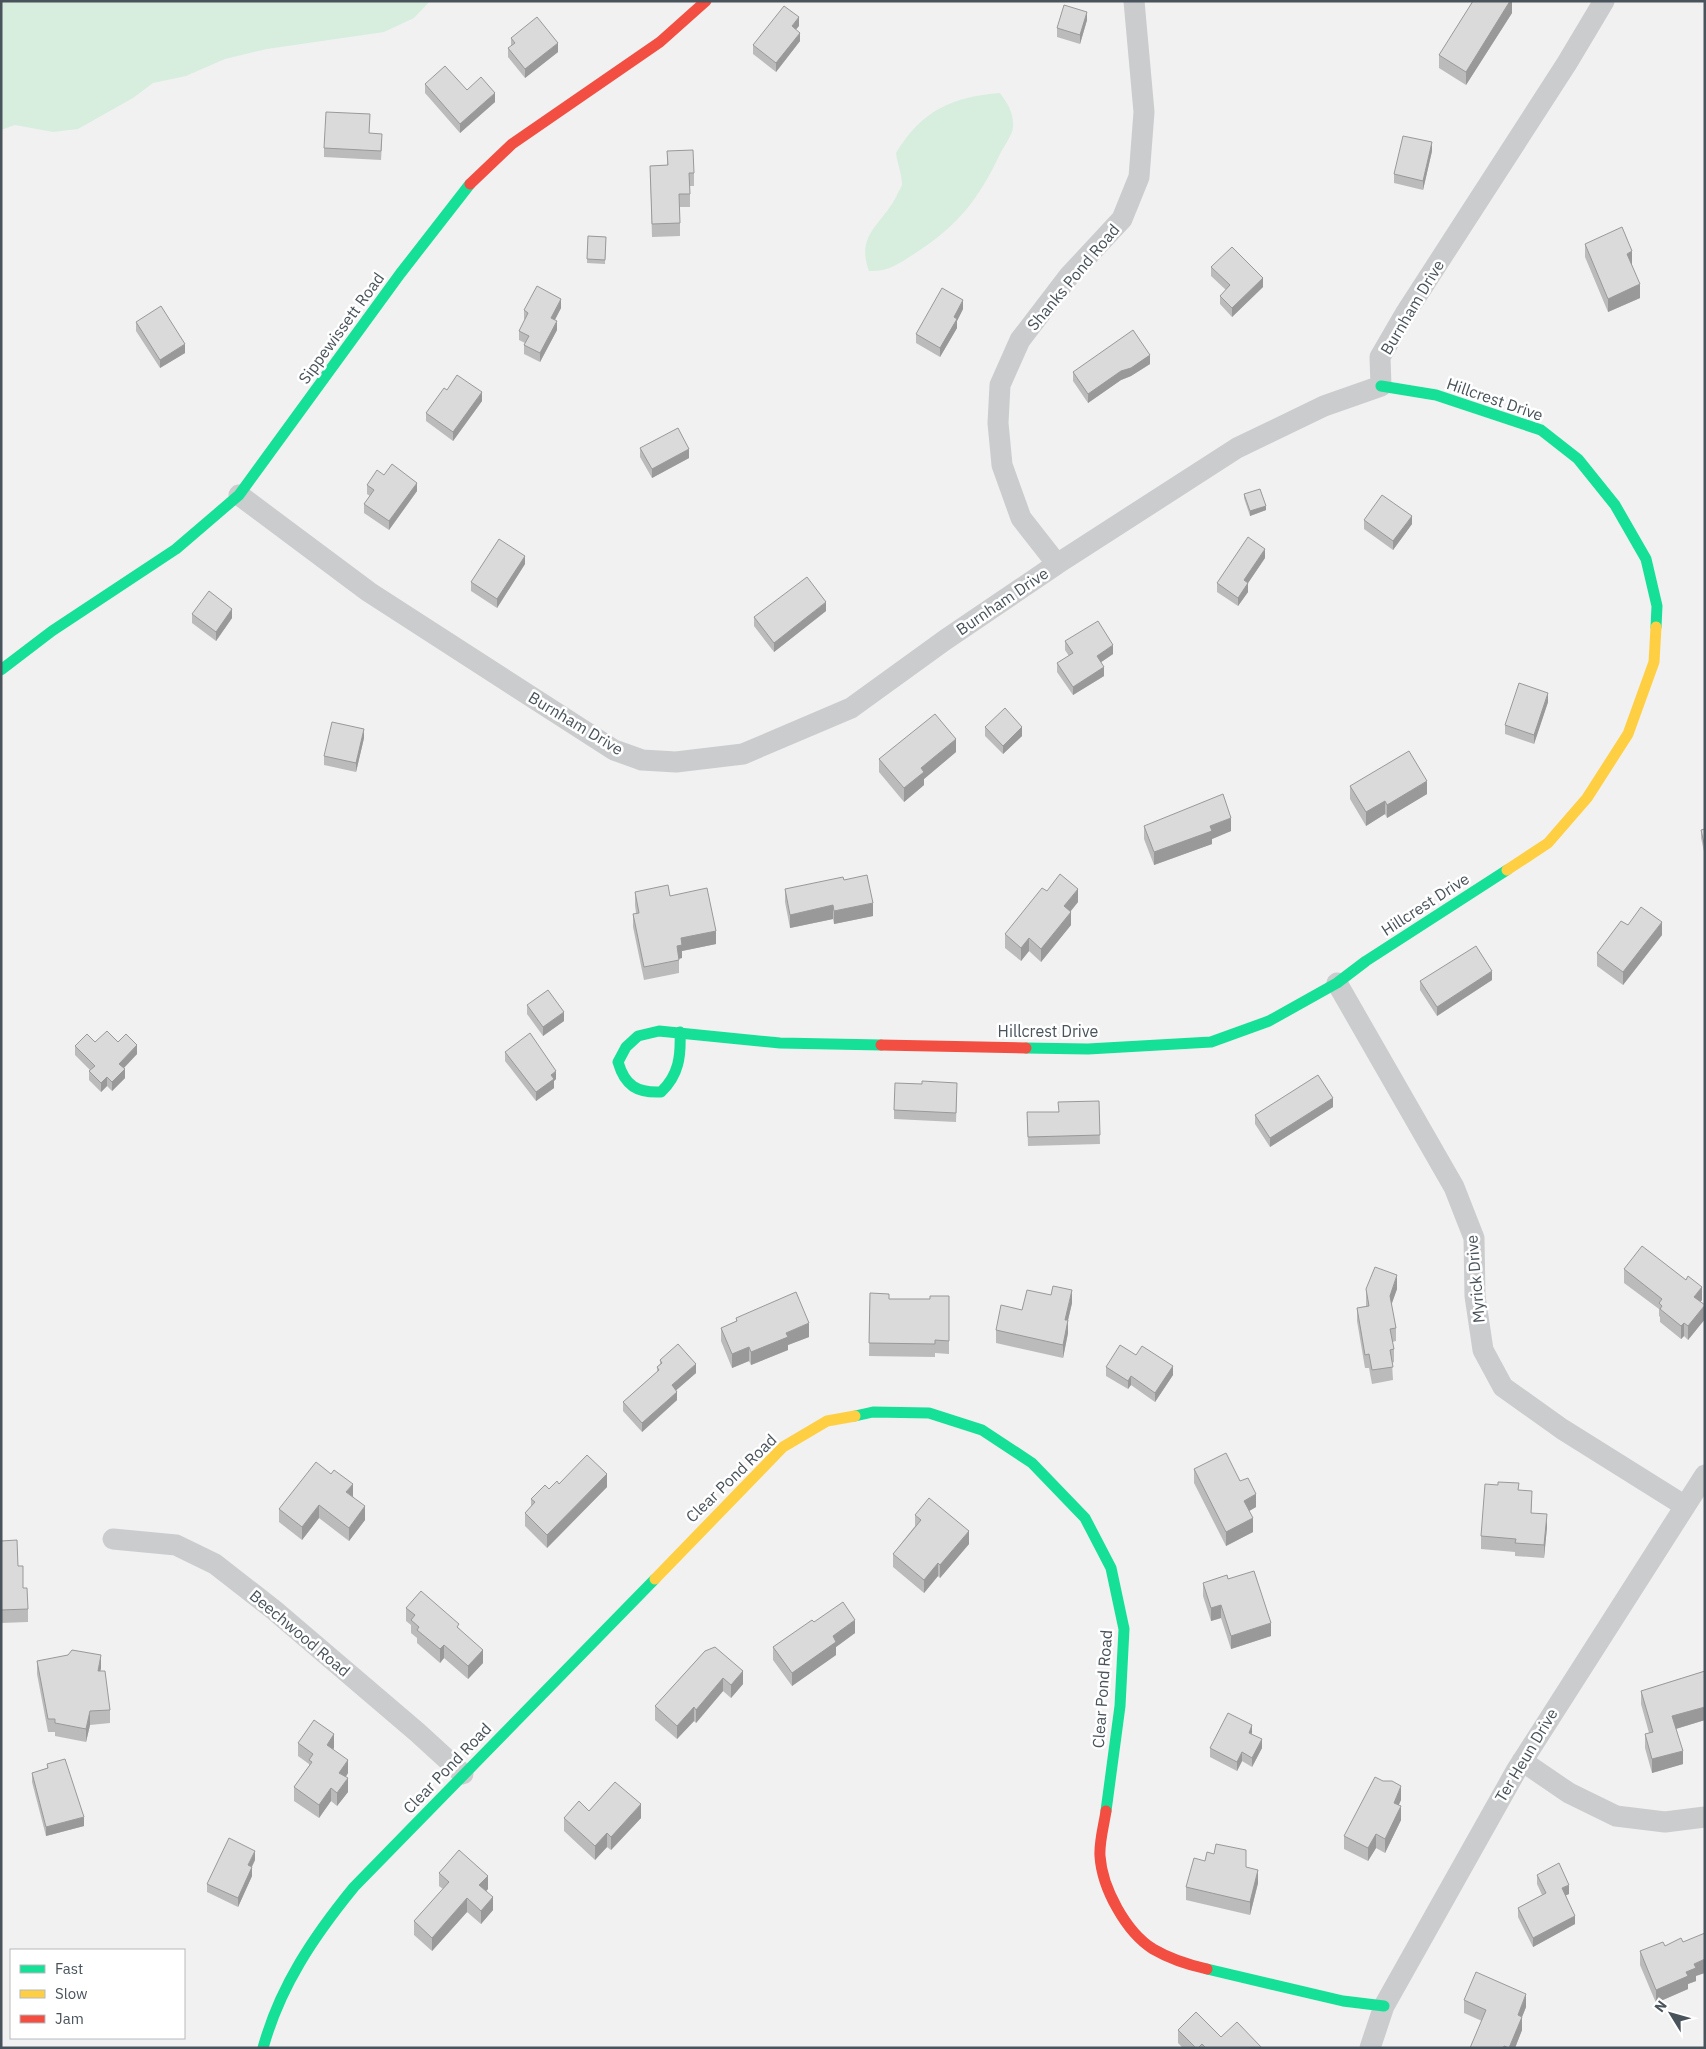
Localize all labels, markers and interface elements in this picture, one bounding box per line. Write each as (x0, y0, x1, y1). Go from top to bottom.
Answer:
street label: Shanks Pond Road (1023, 220, 1123, 334)
street label: Burnham Drive (1376, 256, 1448, 358)
street label: Sippewissett Road (294, 268, 388, 388)
street label: Hillcrest Drive (1444, 373, 1546, 425)
street label: Burnham Drive (952, 563, 1052, 639)
street label: Burnham Drive (525, 687, 627, 759)
street label: Hillcrest Drive (1377, 868, 1473, 940)
street label: Hillcrest Drive (998, 1021, 1099, 1041)
street label: Myrick Drive (1461, 1234, 1489, 1324)
street label: Clear Pond Road (681, 1430, 781, 1526)
street label: Beechwood Road (246, 1585, 354, 1681)
street label: Clear Pond Road (1088, 1629, 1116, 1749)
street label: Ter Heun Drive (1490, 1704, 1562, 1805)
street label: Clear Pond Road (399, 1718, 495, 1818)
legend (10, 1949, 185, 2039)
text: Fast (55, 1959, 83, 1978)
text: Slow (55, 1984, 88, 2003)
north arrow (1646, 1989, 1696, 2039)
text: N (1650, 1997, 1671, 2016)
text: Jam (55, 2009, 84, 2028)

